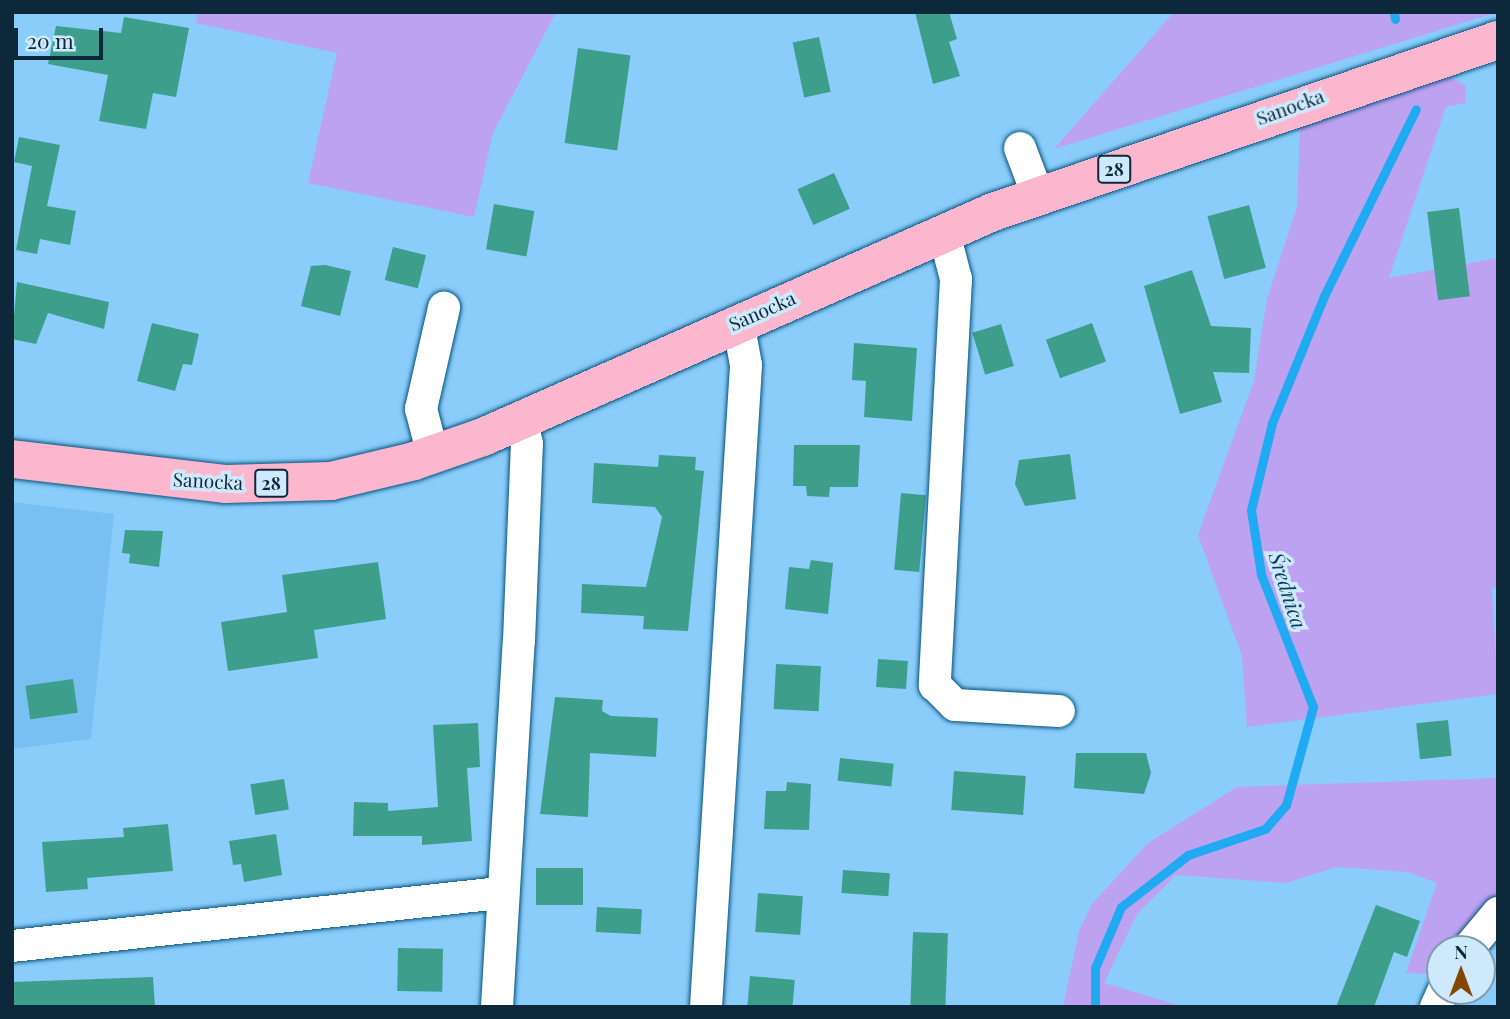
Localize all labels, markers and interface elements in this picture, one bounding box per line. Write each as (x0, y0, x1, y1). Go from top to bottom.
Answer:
scale bar (18, 14, 107, 58)
text: 20 m (27, 26, 74, 54)
street label: Sanocka (1253, 84, 1327, 130)
road number: 28 (1096, 154, 1132, 184)
street label: Sanocka (725, 286, 799, 336)
street label: Sanocka (172, 468, 244, 494)
road number: 28 (254, 468, 288, 498)
water label: Średnica (1265, 548, 1313, 632)
north arrow (1426, 935, 1496, 1005)
text: N (1454, 938, 1468, 964)

